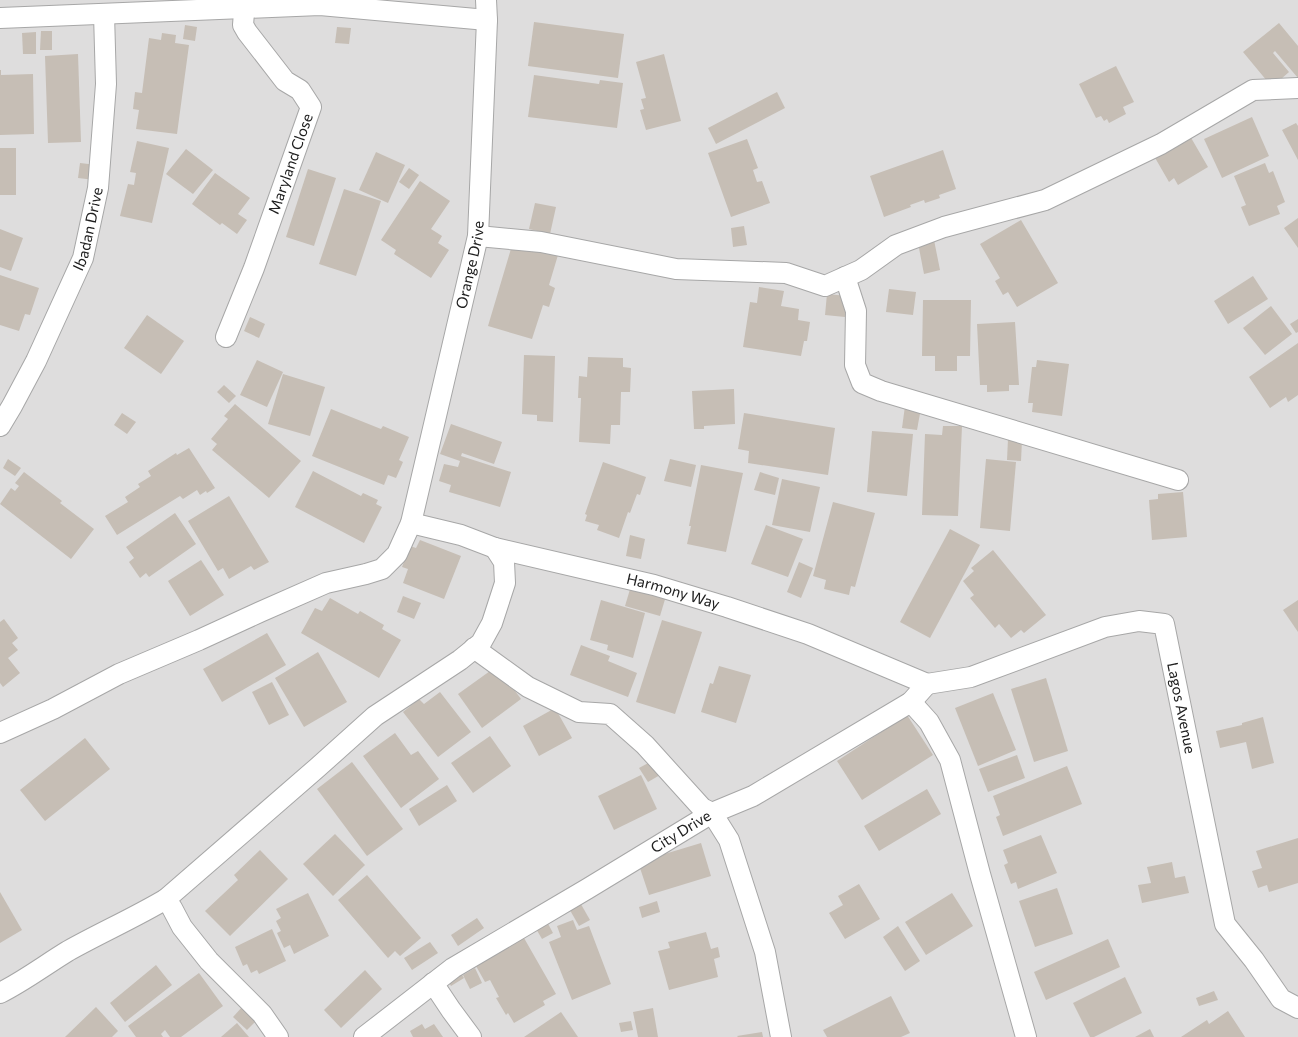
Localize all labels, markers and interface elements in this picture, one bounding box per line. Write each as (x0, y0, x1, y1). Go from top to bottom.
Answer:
street label: Maryland Close (264, 111, 316, 216)
street label: Ibadan Drive (68, 185, 106, 273)
street label: Orange Drive (451, 220, 487, 310)
street label: Harmony Way (625, 569, 722, 612)
street label: Lagos Avenue (1164, 660, 1200, 755)
street label: City Drive (647, 806, 714, 856)

